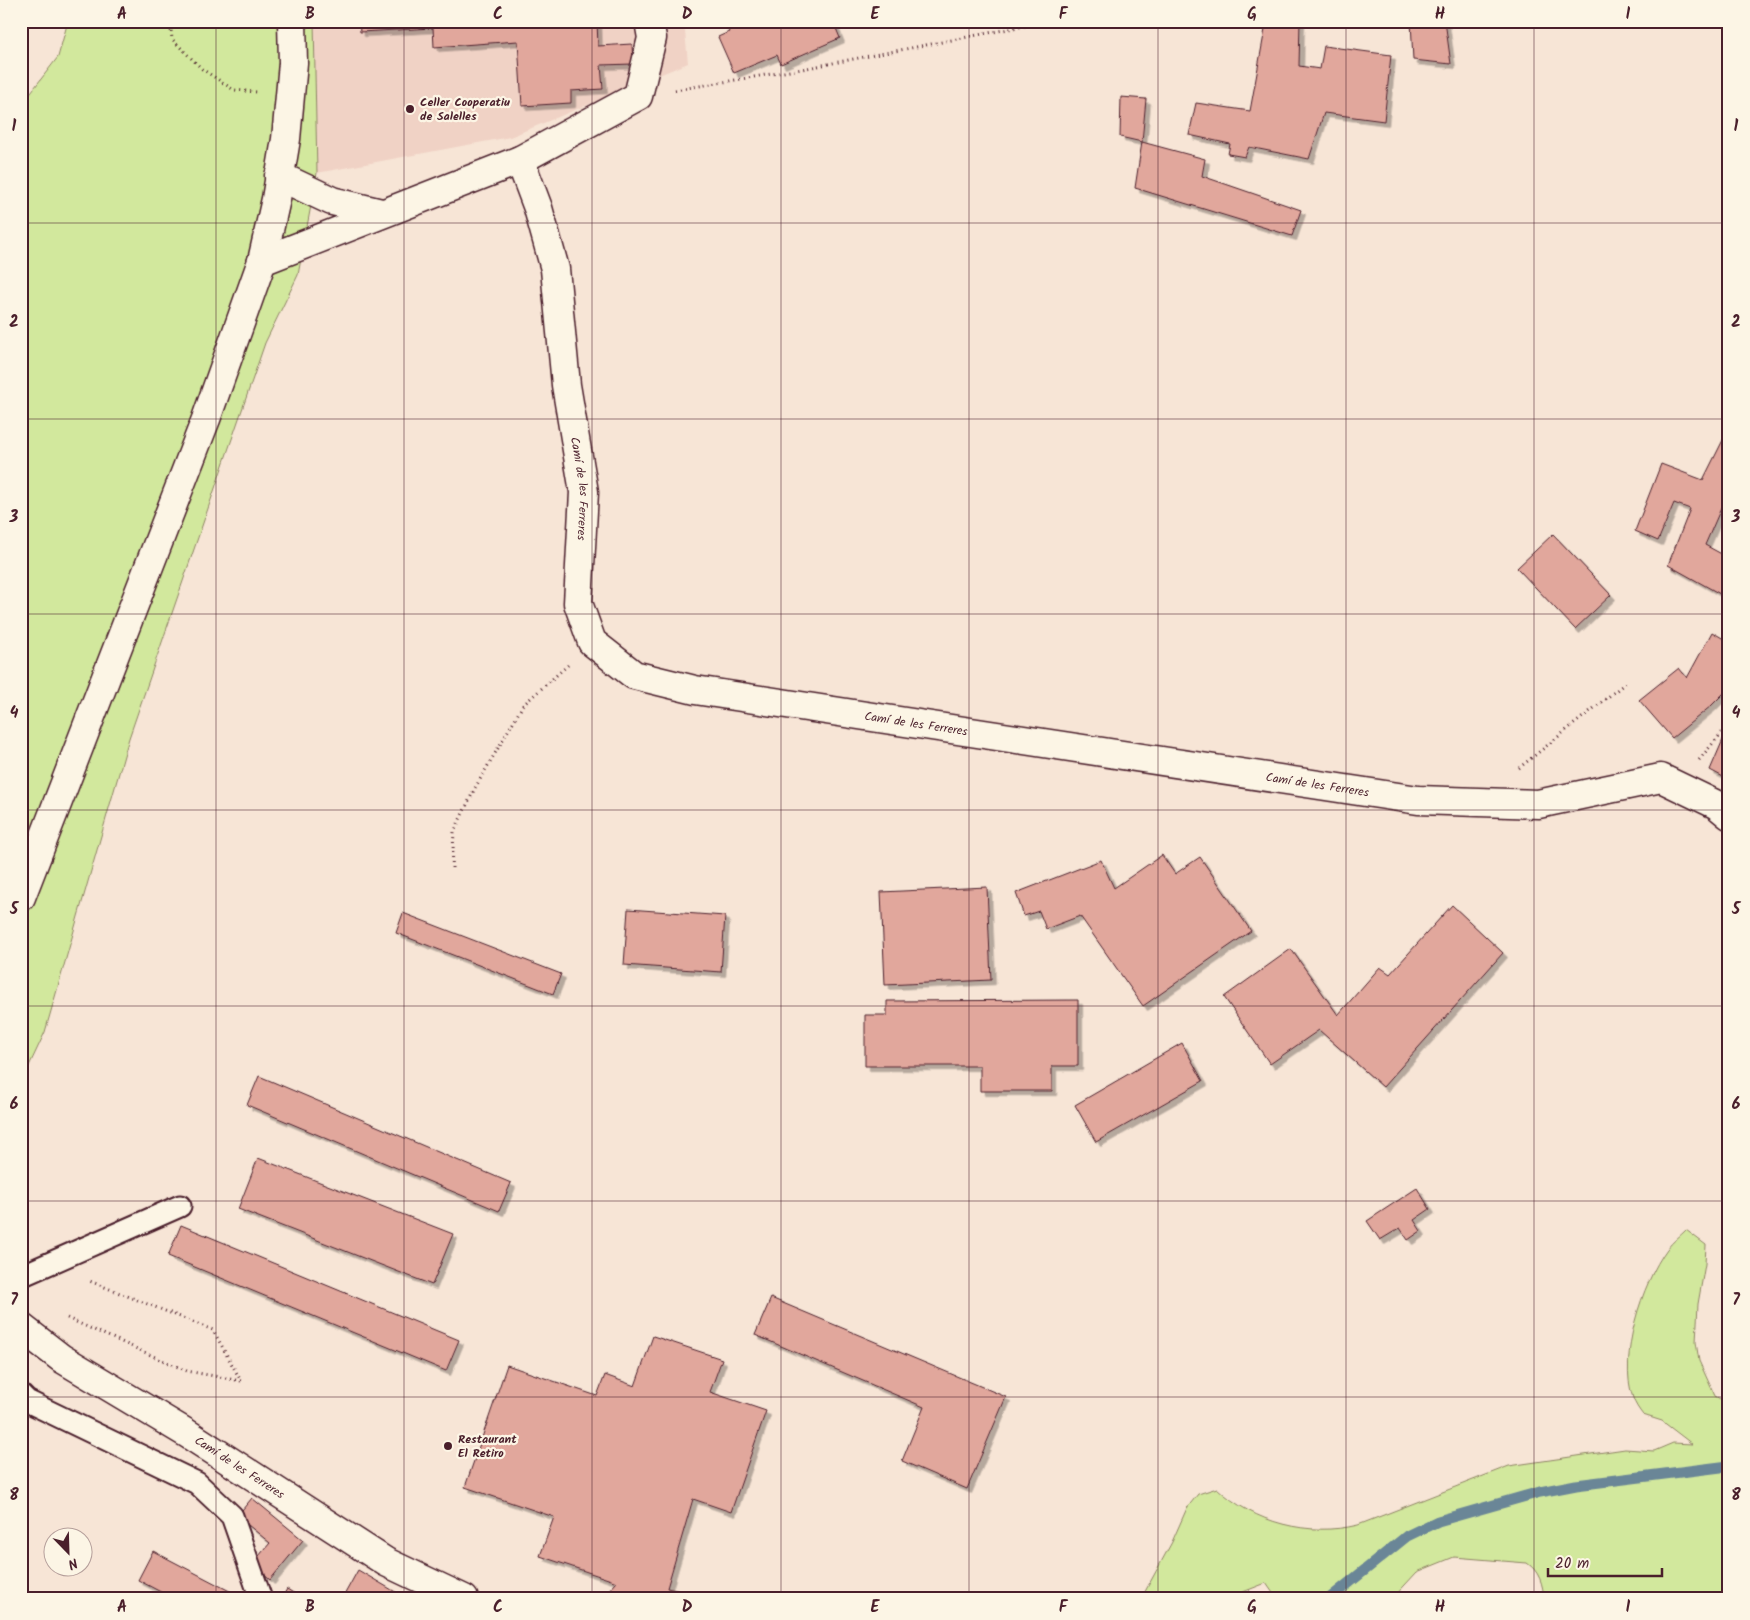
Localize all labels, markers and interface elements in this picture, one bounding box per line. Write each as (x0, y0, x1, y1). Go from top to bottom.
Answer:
text: A (117, 2, 127, 27)
text: B (305, 2, 315, 27)
text: C (493, 2, 503, 27)
text: D (682, 2, 693, 27)
text: E (871, 2, 881, 27)
text: F (1059, 2, 1069, 27)
text: G (1247, 2, 1257, 27)
text: H (1435, 2, 1445, 27)
text: I (1626, 2, 1631, 27)
place label: Celler Cooperatiu de Salelles (420, 93, 510, 126)
marker: Celler Cooperatiu de Salelles (404, 103, 416, 115)
text: 1 (12, 114, 17, 139)
text: 1 (1734, 114, 1739, 139)
text: 2 (9, 310, 19, 335)
text: 2 (1731, 310, 1741, 335)
street label: Camí de les Ferreres (565, 436, 593, 541)
text: 3 (9, 505, 19, 530)
text: 3 (1731, 505, 1741, 530)
text: 4 (10, 701, 19, 726)
text: 4 (1732, 701, 1741, 726)
street label: Camí de les Ferreres (863, 707, 969, 741)
street label: Camí de les Ferreres (1264, 768, 1370, 802)
text: 5 (9, 897, 20, 922)
text: 5 (1731, 897, 1742, 922)
text: 6 (10, 1092, 19, 1117)
text: 6 (1732, 1092, 1741, 1117)
text: 7 (10, 1288, 18, 1313)
text: 7 (1732, 1288, 1740, 1313)
place label: Restaurant El Retiro (458, 1430, 517, 1463)
street label: Camí de les Ferreres (190, 1431, 288, 1504)
marker: Restaurant El Retiro (442, 1440, 454, 1452)
text: 8 (9, 1483, 19, 1508)
text: 8 (1731, 1483, 1741, 1508)
north arrow (42, 1528, 92, 1578)
scale bar (1548, 1545, 1661, 1577)
text: N (64, 1551, 81, 1575)
text: 20 m (1555, 1552, 1589, 1576)
text: A (117, 1595, 127, 1620)
text: B (305, 1595, 315, 1620)
text: C (493, 1595, 503, 1620)
text: D (682, 1595, 693, 1620)
text: E (871, 1595, 881, 1620)
text: F (1059, 1595, 1069, 1620)
text: G (1247, 1595, 1257, 1620)
text: H (1435, 1595, 1445, 1620)
text: I (1626, 1595, 1631, 1620)

